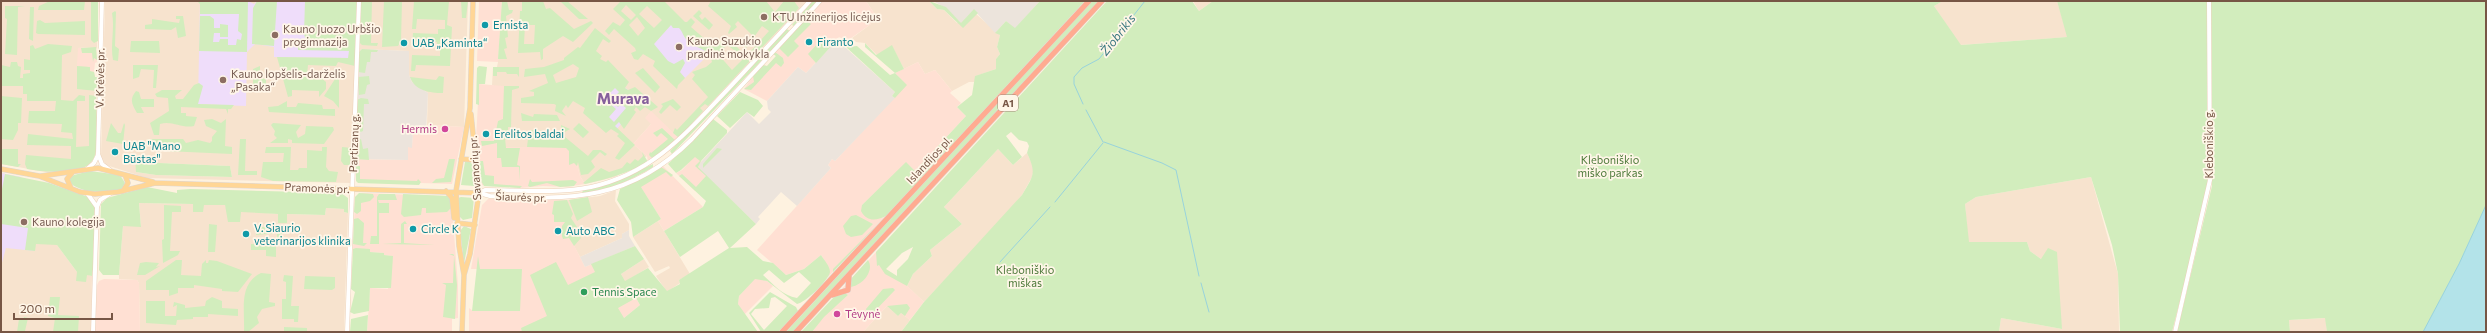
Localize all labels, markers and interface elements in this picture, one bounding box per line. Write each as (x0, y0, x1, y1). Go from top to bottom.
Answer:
place label: KTU Inžinerijos licėjus (772, 10, 881, 23)
water label: Žiobrikis (1096, 11, 1138, 59)
marker: KTU Inžinerijos licėjus (759, 12, 769, 22)
place label: Ernista (493, 18, 528, 31)
marker: Ernista (480, 20, 490, 30)
place label: Kauno Juozo Urbšio progimnazija (283, 22, 381, 48)
marker: Kauno Juozo Urbšio progimnazija (270, 30, 280, 40)
place label: Kauno Suzukio pradinė mokykla (687, 34, 769, 60)
place label: Firanto (817, 35, 854, 48)
place label: UAB „Kaminta“ (412, 36, 488, 49)
marker: Firanto (804, 37, 814, 47)
marker: UAB „Kaminta“ (399, 38, 409, 48)
marker: Kauno Suzukio pradinė mokykla (674, 42, 684, 52)
street label: V. Krėvės pr. (92, 47, 107, 108)
place label: Kauno lopšelis-darželis „Pasaka“ (231, 67, 346, 93)
marker: Kauno lopšelis-darželis „Pasaka“ (218, 75, 228, 85)
district label: Murava (597, 89, 649, 107)
road number: A1 (998, 95, 1018, 111)
street label: Kleboniškio g. (2202, 109, 2215, 179)
street label: Partizanų g. (346, 113, 361, 173)
place label: Hermis (401, 122, 437, 135)
marker: Hermis (440, 124, 450, 134)
place label: Erelitos baldai (494, 127, 564, 140)
marker: Erelitos baldai (481, 129, 491, 139)
street label: Islandijos pl. (903, 133, 954, 186)
street label: Savanorių pr. (466, 135, 483, 201)
place label: UAB "Mano Būstas" (123, 139, 181, 165)
marker: UAB "Mano Būstas" (110, 147, 120, 157)
park label: Kleboniškio miško parkas (1577, 153, 1643, 179)
street label: Pramonės pr. (284, 180, 350, 195)
street label: Šiaurės pr. (495, 188, 547, 204)
place label: Kauno kolegija (32, 215, 105, 228)
marker: Kauno kolegija (19, 217, 29, 227)
place label: V. Siaurio veterinarijos klinika (254, 221, 351, 247)
place label: Circle K (421, 222, 460, 235)
marker: Circle K (408, 224, 418, 234)
place label: Auto ABC (566, 224, 615, 237)
marker: Auto ABC (553, 226, 563, 236)
marker: V. Siaurio veterinarijos klinika (241, 229, 251, 239)
park label: Kleboniškio miškas (996, 263, 1055, 289)
place label: Tennis Space (592, 285, 657, 298)
marker: Tennis Space (579, 287, 589, 297)
scale bar (14, 295, 112, 321)
text: 200 m (20, 301, 55, 315)
place label: Tėvynė (845, 307, 881, 320)
marker: Tėvynė (832, 309, 842, 319)

